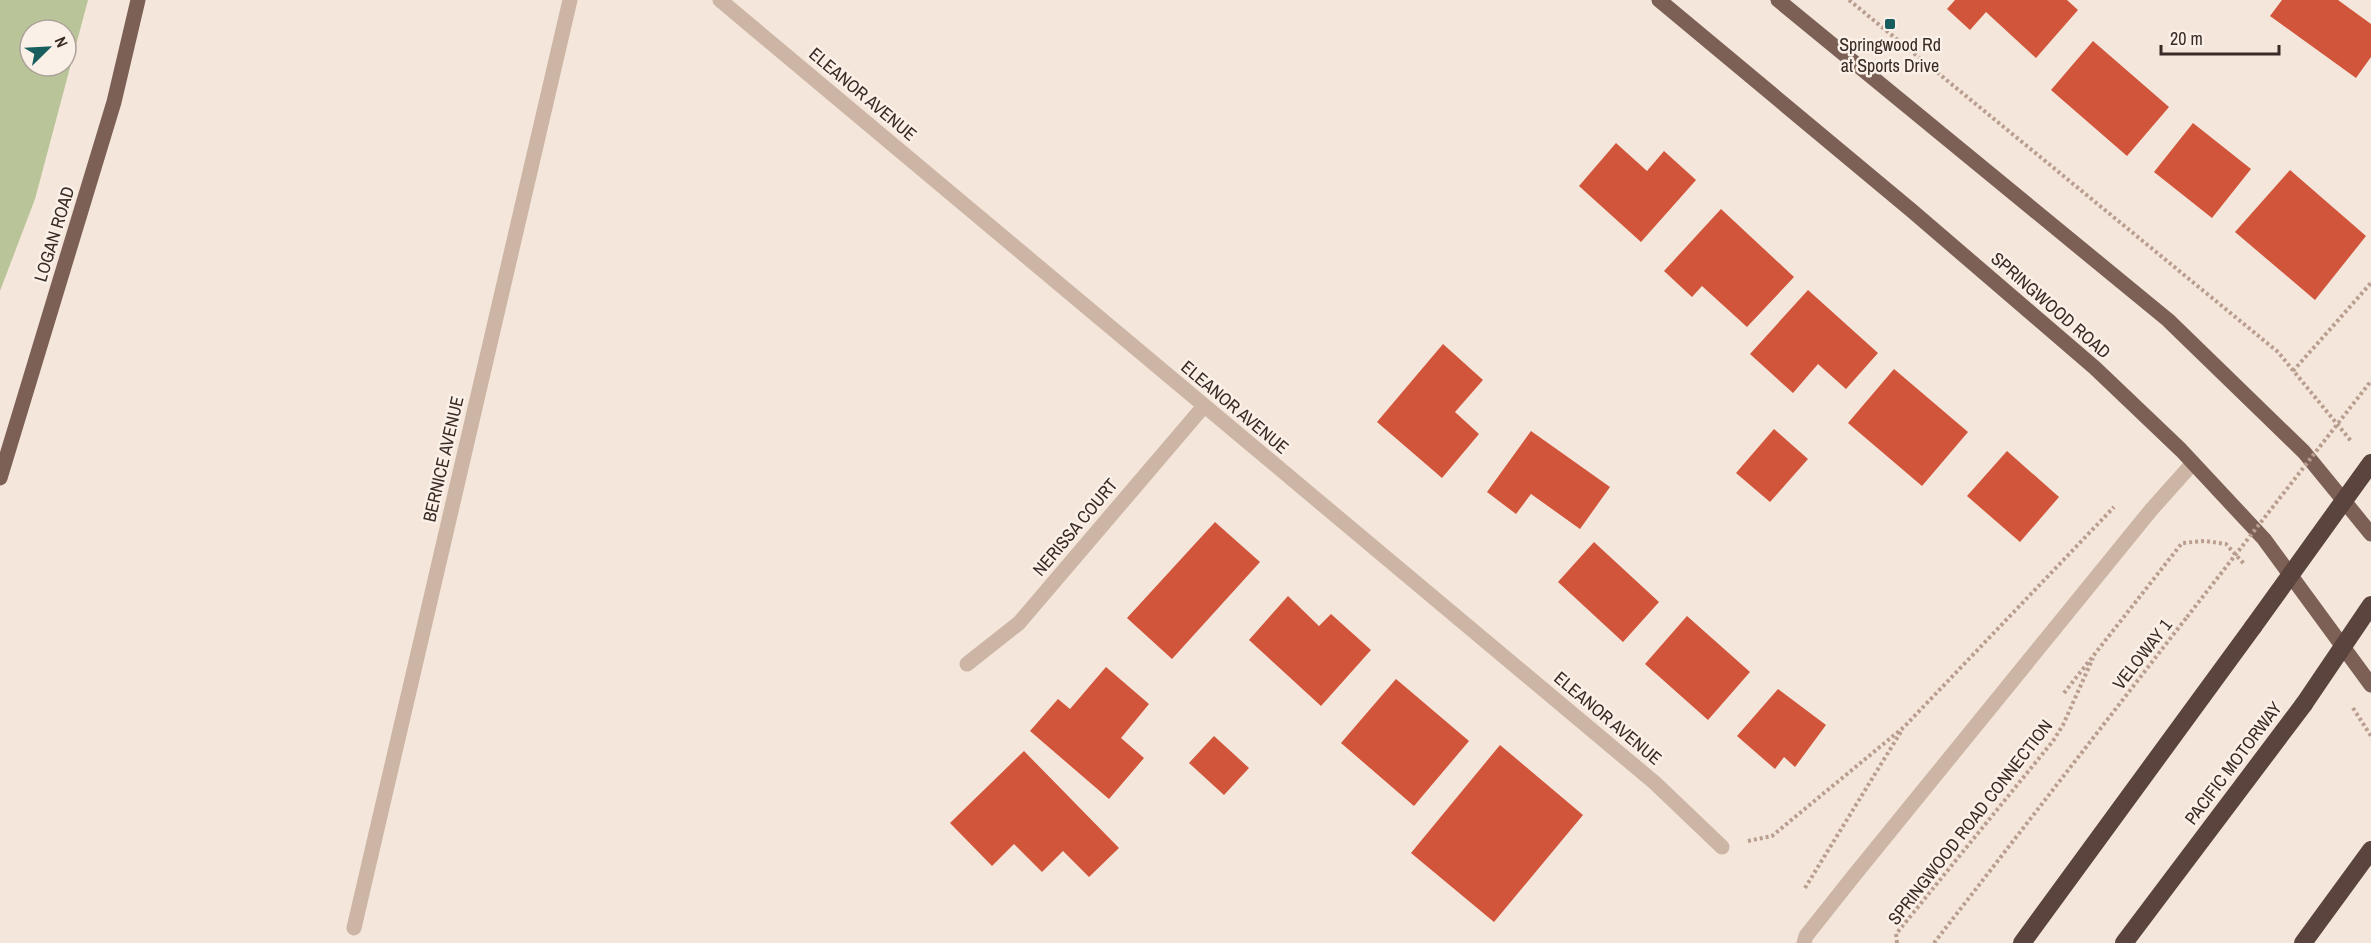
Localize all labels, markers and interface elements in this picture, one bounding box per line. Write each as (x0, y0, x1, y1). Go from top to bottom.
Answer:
marker: Springwood Rd at Sports Drive (1883, 17, 1897, 31)
north arrow (18, 18, 78, 78)
scale bar (2161, 18, 2280, 56)
text: 20 m (2170, 26, 2203, 51)
place label: Springwood Rd at Sports Drive (1839, 32, 1941, 78)
text: N (50, 33, 74, 51)
street label: ELEANOR AVENUE (804, 42, 922, 146)
street label: LOGAN ROAD (28, 183, 80, 285)
street label: SPRINGWOOD ROAD (1986, 246, 2116, 364)
street label: ELEANOR AVENUE (1176, 355, 1294, 459)
street label: BERNICE AVENUE (416, 394, 470, 524)
street label: NERISSA COURT (1027, 473, 1123, 581)
street label: VELOWAY 1 (2106, 613, 2178, 695)
street label: ELEANOR AVENUE (1549, 666, 1667, 770)
street label: PACIFIC MOTORWAY (2179, 696, 2288, 830)
street label: SPRINGWOOD ROAD CONNECTION (1882, 714, 2058, 930)

